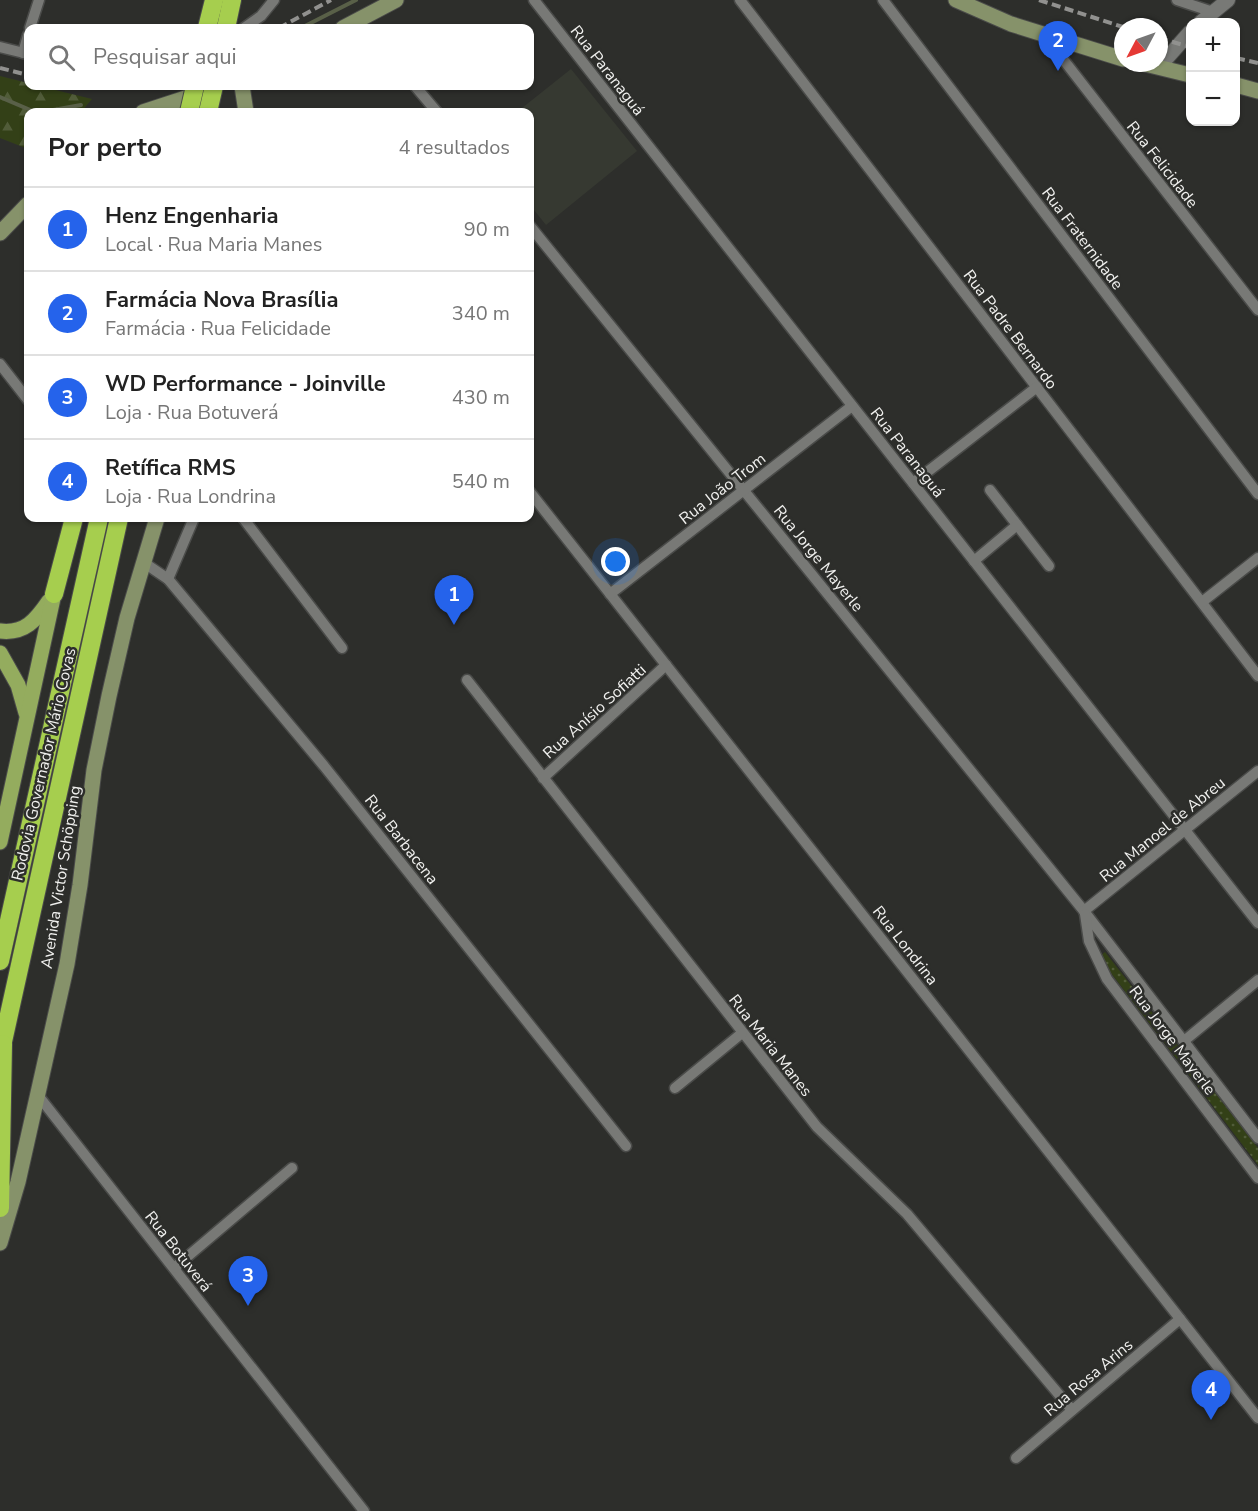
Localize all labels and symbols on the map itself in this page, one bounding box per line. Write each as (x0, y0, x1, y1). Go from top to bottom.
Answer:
north arrow (1114, 18, 1168, 72)
street label: Rua Paranaguá (565, 21, 649, 120)
pin: 2 (1038, 22, 1078, 71)
street label: Rua Felicidade (1121, 117, 1203, 213)
street label: Rua Fraternidade (1036, 183, 1128, 294)
street label: Rua Padre Bernardo (958, 265, 1063, 394)
street label: Rua Paranaguá (865, 403, 949, 502)
street label: Rua João Trom (675, 448, 771, 530)
street label: Rua Jorge Mayerle (768, 501, 868, 617)
your location (601, 547, 630, 576)
pin: 1 (434, 576, 474, 625)
street label: Rodovia Governador Mário Covas (6, 646, 81, 883)
street label: Rua Anísio Sofiatti (538, 659, 651, 764)
street label: Rua Manoel de Abreu (1095, 772, 1230, 887)
street label: Avenida Victor Schöpping (36, 784, 86, 970)
street label: Rua Barbacena (359, 790, 443, 889)
street label: Rua Londrina (867, 901, 943, 990)
street label: Rua Jorge Mayerle (1124, 981, 1221, 1100)
street label: Rua Maria Manes (723, 990, 817, 1101)
street label: Rua Botuverá (140, 1207, 217, 1297)
pin: 3 (228, 1256, 268, 1306)
street label: Rua Rosa Arins (1039, 1334, 1138, 1422)
pin: 4 (1192, 1370, 1230, 1420)

